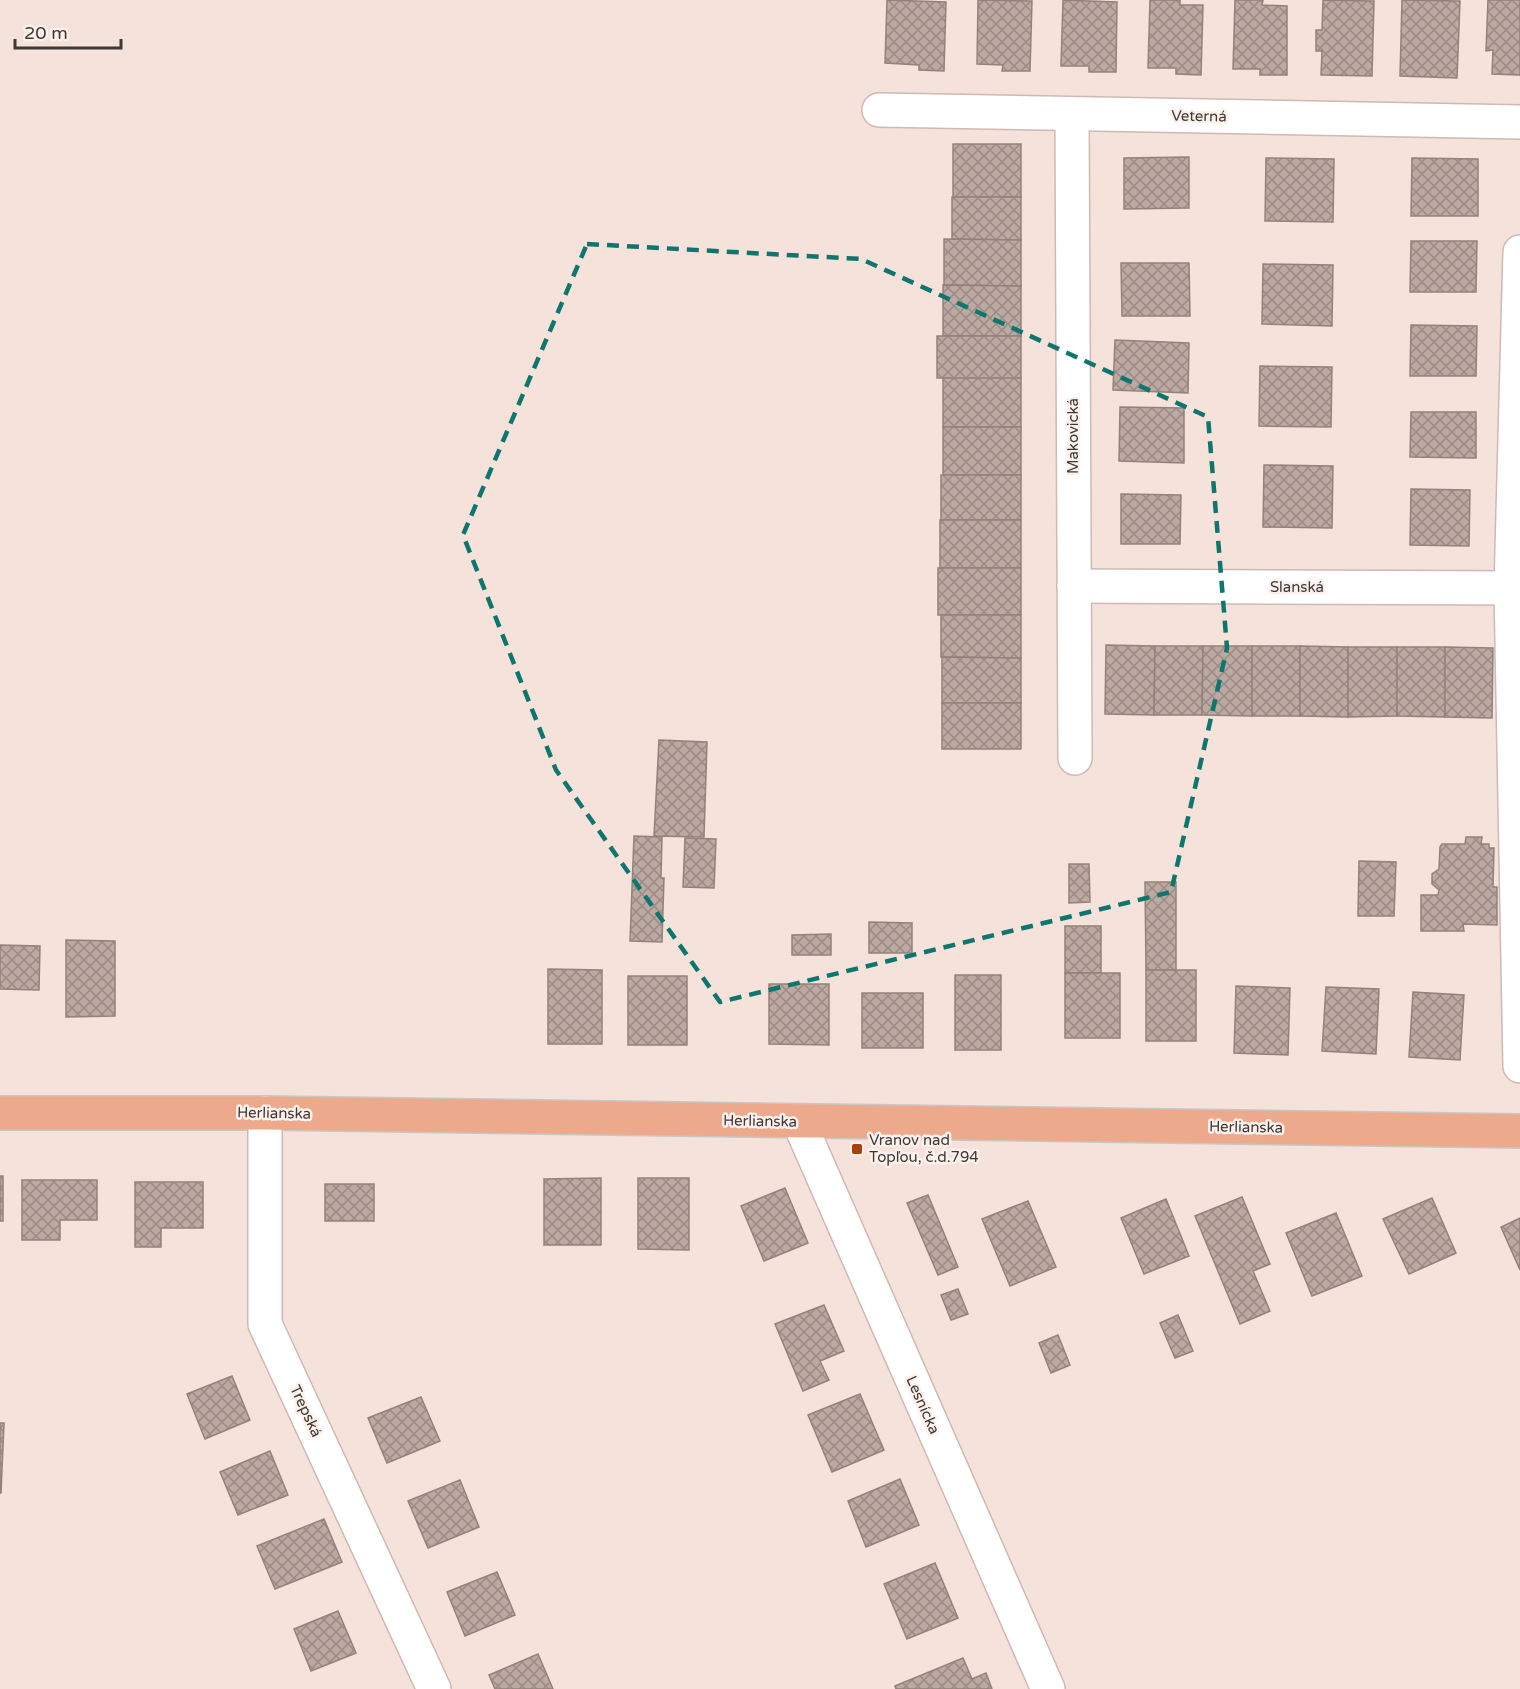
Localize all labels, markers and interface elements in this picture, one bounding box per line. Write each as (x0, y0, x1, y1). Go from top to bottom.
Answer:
scale bar (15, 12, 122, 50)
text: 20 m (24, 22, 68, 44)
street label: Veterná (1171, 107, 1227, 125)
street label: Makovická (1064, 398, 1082, 474)
street label: Slanská (1270, 578, 1324, 596)
street label: Herlianska (237, 1103, 311, 1123)
street label: Herlianska (723, 1111, 797, 1131)
street label: Herlianska (1209, 1117, 1283, 1137)
place label: Vranov nad Topľou, č.d.794 (869, 1131, 979, 1166)
marker: Vranov nad Topľou, č.d.794 (850, 1142, 864, 1156)
street label: Lesnícka (902, 1373, 944, 1437)
street label: Trepská (286, 1382, 326, 1440)

